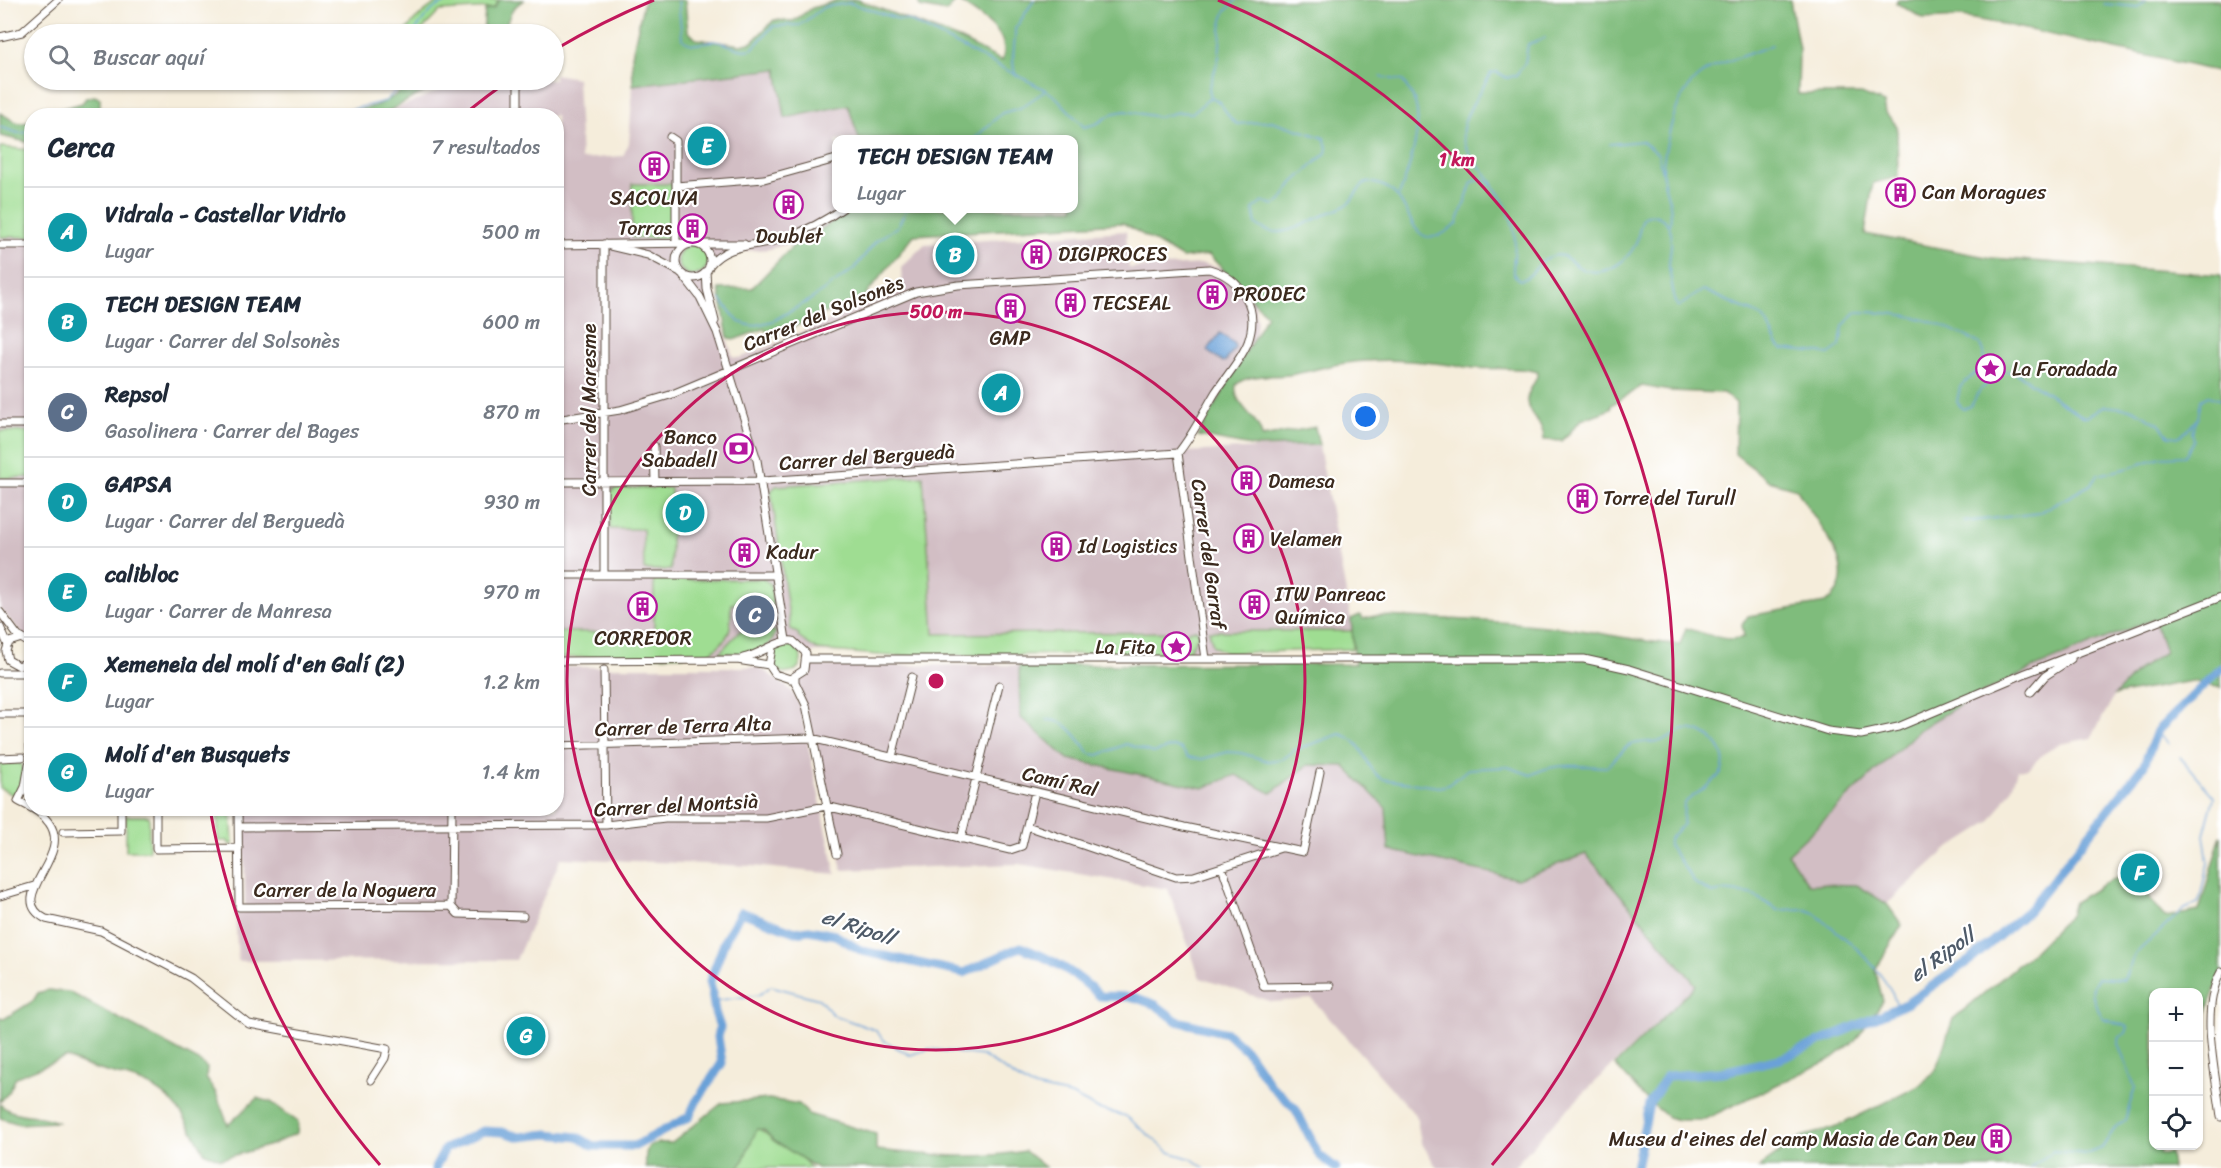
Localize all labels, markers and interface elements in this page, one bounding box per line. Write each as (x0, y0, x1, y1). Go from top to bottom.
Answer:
search box (24, 24, 564, 90)
text: Buscar aquí (93, 38, 205, 77)
icon: search (45, 41, 78, 74)
text: Cerca (48, 124, 114, 170)
pin: E (688, 124, 726, 168)
text: 7 resultados (432, 130, 540, 165)
popup (832, 135, 1078, 213)
text: TECH DESIGN TEAM (857, 137, 1053, 176)
text: 1 km (1439, 144, 1475, 176)
building icon: SACOLIVA (638, 151, 670, 183)
place label: Can Moragues (1922, 175, 2047, 210)
text: Lugar (857, 176, 905, 211)
building icon: Can Moragues (1885, 176, 1917, 208)
place label: SACOLIVA (610, 181, 698, 216)
building icon: Doublet (773, 189, 805, 221)
text: Vidrala - Castellar Vidrio (105, 195, 346, 234)
place label: Torras (618, 211, 673, 246)
building icon: Torras (677, 212, 709, 244)
text: A (61, 215, 74, 250)
text: 500 m (482, 215, 540, 250)
place label: Doublet (755, 219, 824, 254)
pin: B (936, 232, 974, 278)
text: Lugar (105, 234, 153, 269)
place label: DIGIPROCES (1058, 237, 1168, 272)
building icon: DIGIPROCES (1021, 238, 1053, 270)
street label: Carrer del Solsonès (737, 265, 910, 362)
place label: PRODEC (1233, 277, 1306, 312)
building icon: PRODEC (1196, 278, 1228, 310)
text: TECH DESIGN TEAM (105, 285, 301, 324)
place label: TECSEAL (1092, 286, 1171, 321)
building icon: TECSEAL (1055, 287, 1087, 319)
building icon: GMP (994, 292, 1026, 324)
text: 500 m (910, 296, 962, 328)
text: B (61, 305, 74, 340)
text: 600 m (483, 305, 540, 340)
place label: GMP (989, 321, 1031, 356)
street label: Carrer del Maresme (572, 323, 607, 496)
text: Lugar · Carrer del Solsonès (105, 324, 340, 359)
place label: La Foradada (2012, 352, 2118, 387)
place icon: La Foradada (1975, 353, 2007, 385)
pin: A (982, 370, 1020, 416)
text: Repsol (105, 375, 169, 414)
text: C (61, 395, 74, 430)
text: 870 m (483, 395, 540, 430)
your location (1351, 402, 1380, 431)
text: Gasolinera · Carrer del Bages (105, 414, 359, 449)
place label: Banco Sabadell (642, 420, 718, 478)
bank icon: Banco Sabadell (722, 433, 754, 465)
street label: Carrer del Berguedà (778, 434, 956, 481)
place label: Damesa (1268, 464, 1335, 499)
text: GAPSA (105, 465, 172, 504)
building icon: Damesa (1231, 465, 1263, 497)
street label: Carrer del Garraf (1181, 477, 1237, 634)
place label: Torre del Turull (1603, 481, 1737, 516)
building icon: Torre del Turull (1566, 482, 1598, 514)
text: D (62, 485, 73, 520)
text: 930 m (484, 485, 540, 520)
pin: D (666, 490, 704, 536)
text: Lugar · Carrer del Berguedà (105, 504, 345, 539)
place label: Velamen (1270, 522, 1342, 557)
building icon: Velamen (1233, 523, 1265, 555)
place label: Id Logistics (1077, 529, 1178, 564)
building icon: Id Logistics (1041, 530, 1073, 562)
place label: Kadur (766, 535, 819, 570)
building icon: Kadur (729, 536, 761, 568)
text: calibloc (105, 555, 179, 594)
text: E (62, 575, 73, 610)
text: 970 m (483, 575, 540, 610)
place label: ITW Panreac Química (1274, 577, 1386, 635)
building icon: ITW Panreac Química (1238, 589, 1270, 621)
building icon: CORREDOR (627, 591, 659, 623)
pin: C (736, 592, 774, 638)
text: Lugar · Carrer de Manresa (105, 594, 332, 629)
place label: CORREDOR (594, 621, 692, 656)
place label: La Fita (1095, 630, 1155, 665)
place icon: La Fita (1160, 631, 1192, 663)
text: Xemeneia del molí d'en Galí (2) (105, 645, 403, 684)
text: F (62, 665, 73, 700)
text: 1.2 km (483, 665, 540, 700)
centre of rings (926, 671, 946, 691)
text: Lugar (105, 684, 153, 719)
street label: Carrer de Terra Alta (594, 706, 772, 747)
text: Molí d'en Busquets (105, 735, 290, 774)
text: G (61, 755, 74, 790)
text: 1.4 km (482, 755, 540, 790)
street label: Camí Ral (1019, 756, 1102, 807)
text: Lugar (105, 774, 153, 809)
street label: Carrer del Montsià (593, 784, 759, 827)
pin: F (2120, 850, 2160, 896)
street label: Carrer de la Noguera (254, 873, 437, 908)
water label: el Ripoll (817, 897, 904, 958)
water label: el Ripoll (1901, 915, 1987, 992)
map controls (2149, 988, 2203, 1150)
button: + (2149, 988, 2203, 1042)
pin: G (506, 1014, 546, 1058)
button: − (2149, 1042, 2203, 1096)
button: locate (2149, 1096, 2203, 1150)
place label: Museu d'eines del camp Masia de Can Deu (1609, 1122, 1976, 1157)
building icon: Museu d'eines del camp Masia de Can Deu (1981, 1123, 2013, 1155)

